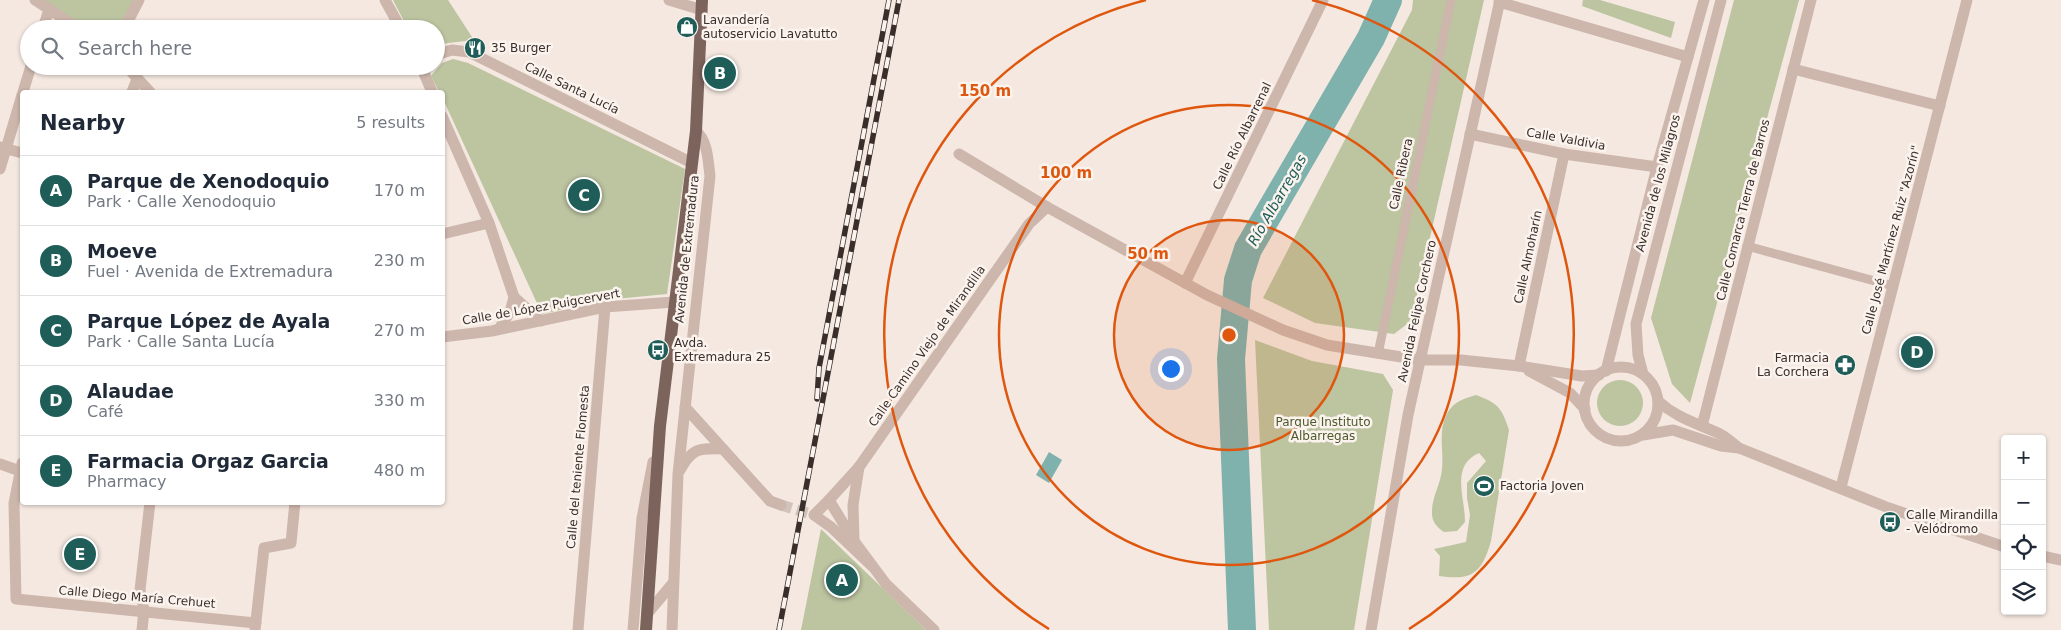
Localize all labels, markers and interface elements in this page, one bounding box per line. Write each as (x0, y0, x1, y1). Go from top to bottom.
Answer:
place label: Lavandería autoservicio Lavatutto (703, 13, 838, 41)
shop icon: Lavandería autoservicio Lavatutto (675, 15, 699, 39)
search box (20, 20, 445, 75)
icon: search (38, 34, 66, 62)
restaurant icon: 35 Burger (463, 36, 487, 60)
text: Search here (78, 37, 192, 59)
place label: 35 Burger (491, 41, 551, 55)
pin: B (704, 54, 736, 92)
street label: Calle Santa Lucía (522, 59, 622, 117)
street label: Calle Río Albarrenal (1210, 80, 1274, 192)
text: 150 m (959, 82, 1011, 100)
text: Nearby (40, 111, 125, 135)
text: 5 results (356, 113, 425, 132)
street label: Avenida de los Milagros (1633, 113, 1683, 253)
street label: Calle Comarca Tierra de Barros (1714, 118, 1772, 302)
street label: Calle Valdivia (1525, 125, 1607, 153)
street label: Calle Ribera (1387, 137, 1415, 211)
street label: Calle José Martínez Ruiz "Azorín" (1859, 144, 1923, 336)
water label: Río Albarregas (1244, 152, 1310, 248)
text: 100 m (1040, 164, 1092, 182)
text: Parque de Xenodoquio (87, 170, 329, 192)
street label: Avenida de Extremadura (672, 174, 702, 324)
pin: C (568, 176, 600, 214)
text: A (50, 181, 62, 200)
text: 170 m (374, 181, 425, 200)
text: Park · Calle Xenodoquio (87, 192, 276, 211)
street label: Calle Almoharín (1511, 209, 1545, 305)
street label: Avenida Felipe Corchero (1395, 239, 1439, 383)
text: Moeve (87, 240, 157, 262)
text: 50 m (1127, 245, 1169, 263)
text: B (50, 251, 62, 270)
text: 230 m (374, 251, 425, 270)
text: Fuel · Avenida de Extremadura (87, 262, 333, 281)
street label: Calle Camino Viejo de Mirandilla (866, 263, 988, 429)
street label: Calle de López Puigcervert (461, 286, 621, 328)
text: Parque López de Ayala (87, 310, 330, 332)
text: C (50, 321, 62, 340)
text: 270 m (374, 321, 425, 340)
centre of rings (1220, 326, 1238, 344)
text: Park · Calle Santa Lucía (87, 332, 275, 351)
pin: D (1901, 333, 1933, 371)
place label: Avda. Extremadura 25 (674, 336, 771, 364)
bus stop icon: Avda. Extremadura 25 (646, 338, 670, 362)
place label: Farmacia La Corchera (1757, 351, 1829, 379)
pharmacy icon: Farmacia La Corchera (1833, 353, 1857, 377)
your location (1158, 356, 1184, 382)
text: Alaudae (87, 380, 174, 402)
street label: Calle del teniente Flomesta (564, 384, 592, 550)
text: D (49, 391, 63, 410)
text: 330 m (374, 391, 425, 410)
text: Café (87, 402, 123, 421)
park label: Parque Instituto Albarregas (1276, 415, 1371, 443)
map controls (2001, 435, 2046, 615)
button: + (2001, 435, 2046, 480)
text: Farmacia Orgaz Garcia (87, 450, 329, 472)
text: E (51, 461, 61, 480)
text: 480 m (374, 461, 425, 480)
text: Pharmacy (87, 472, 167, 491)
sports icon: Factoria Joven (1472, 474, 1496, 498)
place label: Factoria Joven (1500, 479, 1584, 493)
button: − (2001, 480, 2046, 525)
place label: Calle Mirandilla - Velódromo (1906, 508, 1998, 536)
bus stop icon: Calle Mirandilla - Velódromo (1878, 510, 1902, 534)
button: locate (2001, 525, 2046, 570)
pin: E (64, 535, 96, 573)
pin: A (826, 561, 858, 599)
button: layers (2001, 570, 2046, 615)
street label: Calle Diego María Crehuet (58, 583, 216, 611)

